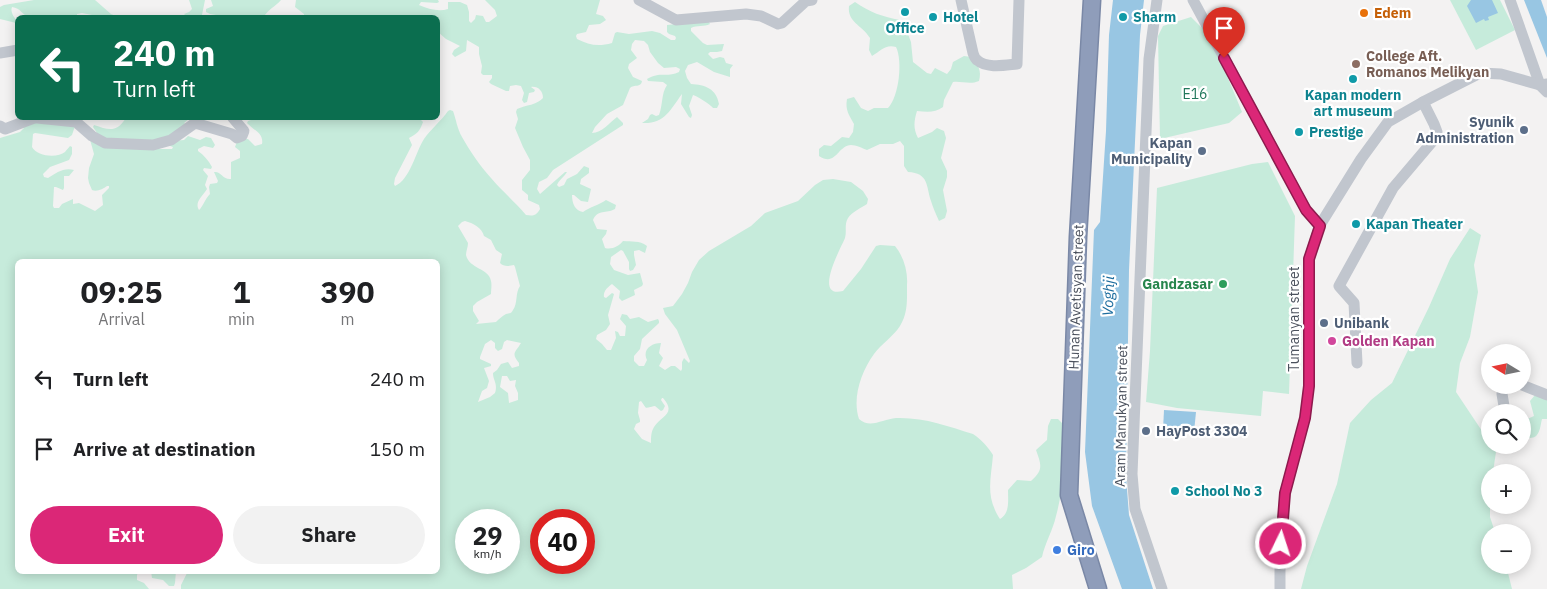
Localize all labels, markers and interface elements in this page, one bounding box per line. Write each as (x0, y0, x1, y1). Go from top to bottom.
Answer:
place label: Edem (1374, 4, 1411, 22)
marker: Office (899, 6, 911, 18)
pin (1203, 7, 1245, 58)
marker: Edem (1358, 7, 1370, 19)
place label: Hotel (943, 8, 978, 26)
place label: Sharm (1133, 8, 1176, 26)
marker: Hotel (927, 11, 939, 23)
marker: Sharm (1117, 11, 1129, 23)
icon: arrive (1210, 14, 1238, 42)
place label: Office (885, 19, 925, 37)
text: 240 m (113, 30, 216, 76)
icon: left (30, 35, 95, 100)
place label: College Aft. Romanos Melikyan (1366, 47, 1489, 81)
marker: College Aft. Romanos Melikyan (1350, 58, 1362, 70)
marker: Kapan modern art museum (1347, 73, 1359, 85)
text: Turn left (113, 74, 196, 103)
park label: E16 (1183, 85, 1207, 103)
place label: Kapan modern art museum (1305, 86, 1401, 120)
place label: Syunik Administration (1416, 113, 1515, 147)
place label: Prestige (1309, 123, 1363, 141)
marker: Syunik Administration (1518, 124, 1530, 136)
marker: Prestige (1293, 126, 1305, 138)
place label: Kapan Municipality (1111, 134, 1193, 168)
marker: Kapan Municipality (1196, 145, 1208, 157)
place label: Kapan Theater (1366, 215, 1463, 233)
marker: Kapan Theater (1350, 218, 1362, 230)
street label: Hunan Avetisyan street (1064, 224, 1088, 370)
street label: Tumanyan street (1285, 266, 1303, 372)
text: 09:25 (81, 272, 162, 311)
text: 1 (232, 272, 250, 311)
text: 390 (320, 272, 374, 311)
water label: Voghji (1098, 275, 1118, 317)
place label: Gandzasar (1142, 275, 1213, 293)
marker: Gandzasar (1217, 278, 1229, 290)
text: Arrival (98, 309, 145, 329)
text: min (228, 309, 255, 329)
text: m (340, 309, 354, 329)
place label: Unibank (1334, 314, 1390, 332)
marker: Unibank (1318, 317, 1330, 329)
place label: Golden Kapan (1342, 332, 1435, 350)
marker: Golden Kapan (1326, 335, 1338, 347)
north arrow (1481, 344, 1531, 394)
map controls (1481, 344, 1531, 574)
street label: Aram Manukyan street (1111, 345, 1131, 487)
icon: left (30, 365, 58, 393)
text: Turn left (73, 367, 149, 391)
text: 240 m (370, 367, 425, 391)
button: search (1481, 404, 1531, 454)
place label: HayPost 3304 (1156, 422, 1247, 440)
marker: HayPost 3304 (1140, 425, 1152, 437)
icon: arrive (30, 435, 58, 463)
text: Arrive at destination (73, 437, 256, 461)
text: 150 m (370, 437, 425, 461)
button: + (1481, 464, 1531, 514)
place label: School No 3 (1185, 482, 1262, 500)
marker: School No 3 (1169, 485, 1181, 497)
button: Exit (30, 506, 223, 564)
button: Share (233, 506, 425, 564)
speed limit sign: 40 (530, 509, 595, 574)
position arrow (1254, 517, 1306, 569)
text: 29 (472, 519, 503, 552)
button: − (1481, 524, 1531, 574)
place label: Giro (1067, 541, 1095, 559)
marker: Giro (1051, 544, 1063, 556)
text: km/h (473, 546, 502, 561)

